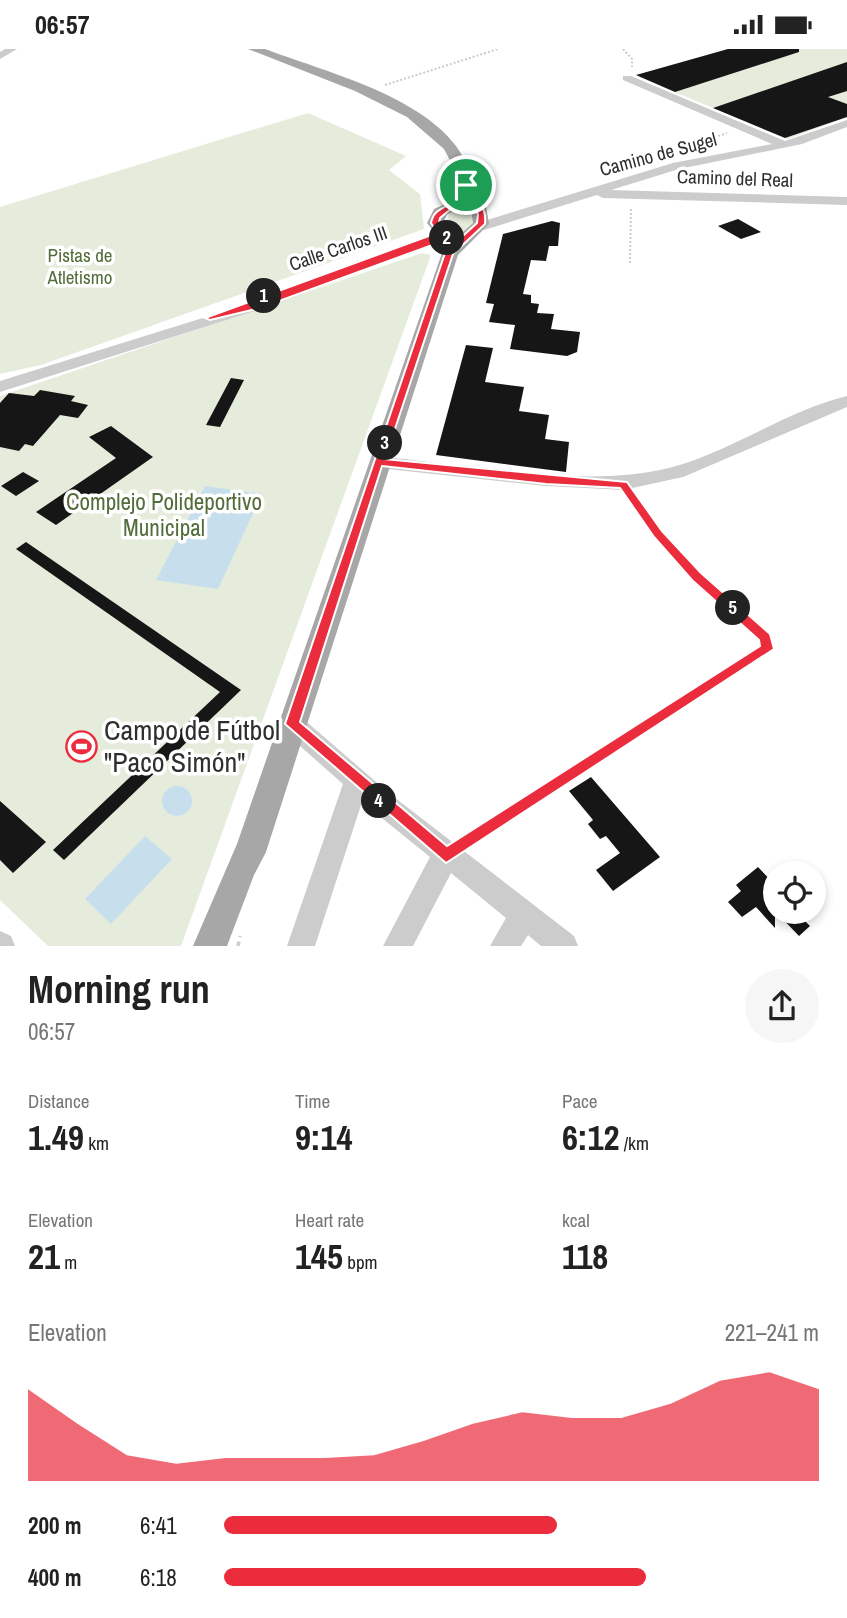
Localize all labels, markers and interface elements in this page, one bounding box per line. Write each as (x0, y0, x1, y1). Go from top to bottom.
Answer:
text: 06:57 (35, 7, 90, 42)
street label: Camino de Sugel (596, 126, 720, 182)
pin (436, 155, 496, 215)
street label: Camino del Real (677, 163, 793, 193)
icon: arrive (447, 166, 485, 204)
street label: Calle Carlos III (285, 219, 391, 277)
pin: 2 (430, 221, 464, 255)
text: 2 (442, 224, 451, 250)
park label: Pistas de Atletismo (47, 242, 112, 290)
pin: 1 (246, 279, 282, 313)
text: 1 (259, 282, 268, 308)
pin: 3 (368, 425, 402, 461)
text: 3 (380, 429, 389, 455)
park label: Complejo Polideportivo Municipal (66, 486, 262, 543)
pin: 5 (716, 591, 750, 625)
text: 5 (728, 594, 737, 620)
place label: Campo de Fútbol "Paco Simón" (104, 711, 280, 781)
sports icon: Campo de Fútbol "Paco Simón" (64, 729, 98, 763)
pin: 4 (362, 783, 396, 819)
text: 4 (374, 787, 383, 813)
map controls (763, 861, 826, 924)
button: locate (763, 861, 826, 924)
text: Morning run (28, 964, 210, 1015)
button: share (745, 969, 819, 1043)
text: 06:57 (28, 1016, 75, 1047)
text: Distance (28, 1088, 89, 1114)
text: Time (295, 1088, 330, 1114)
text: Pace (562, 1088, 598, 1114)
text: 1.49 (28, 1114, 84, 1161)
text: 9:14 (295, 1114, 352, 1161)
text: 6:12 (562, 1114, 619, 1161)
text: km (84, 1130, 109, 1156)
text: /km (619, 1130, 649, 1156)
text: Elevation (28, 1207, 93, 1233)
text: Heart rate (295, 1207, 364, 1233)
text: kcal (562, 1207, 590, 1233)
text: 21 (28, 1233, 60, 1280)
text: 145 (295, 1233, 343, 1280)
text: 118 (562, 1233, 608, 1280)
text: m (60, 1249, 77, 1275)
text: bpm (343, 1249, 378, 1275)
text: Elevation (28, 1317, 107, 1348)
text: 221–241 m (725, 1317, 819, 1348)
text: 200 m (28, 1510, 81, 1541)
text: 6:41 (140, 1510, 177, 1541)
text: 400 m (28, 1562, 81, 1593)
text: 6:18 (140, 1562, 177, 1593)

